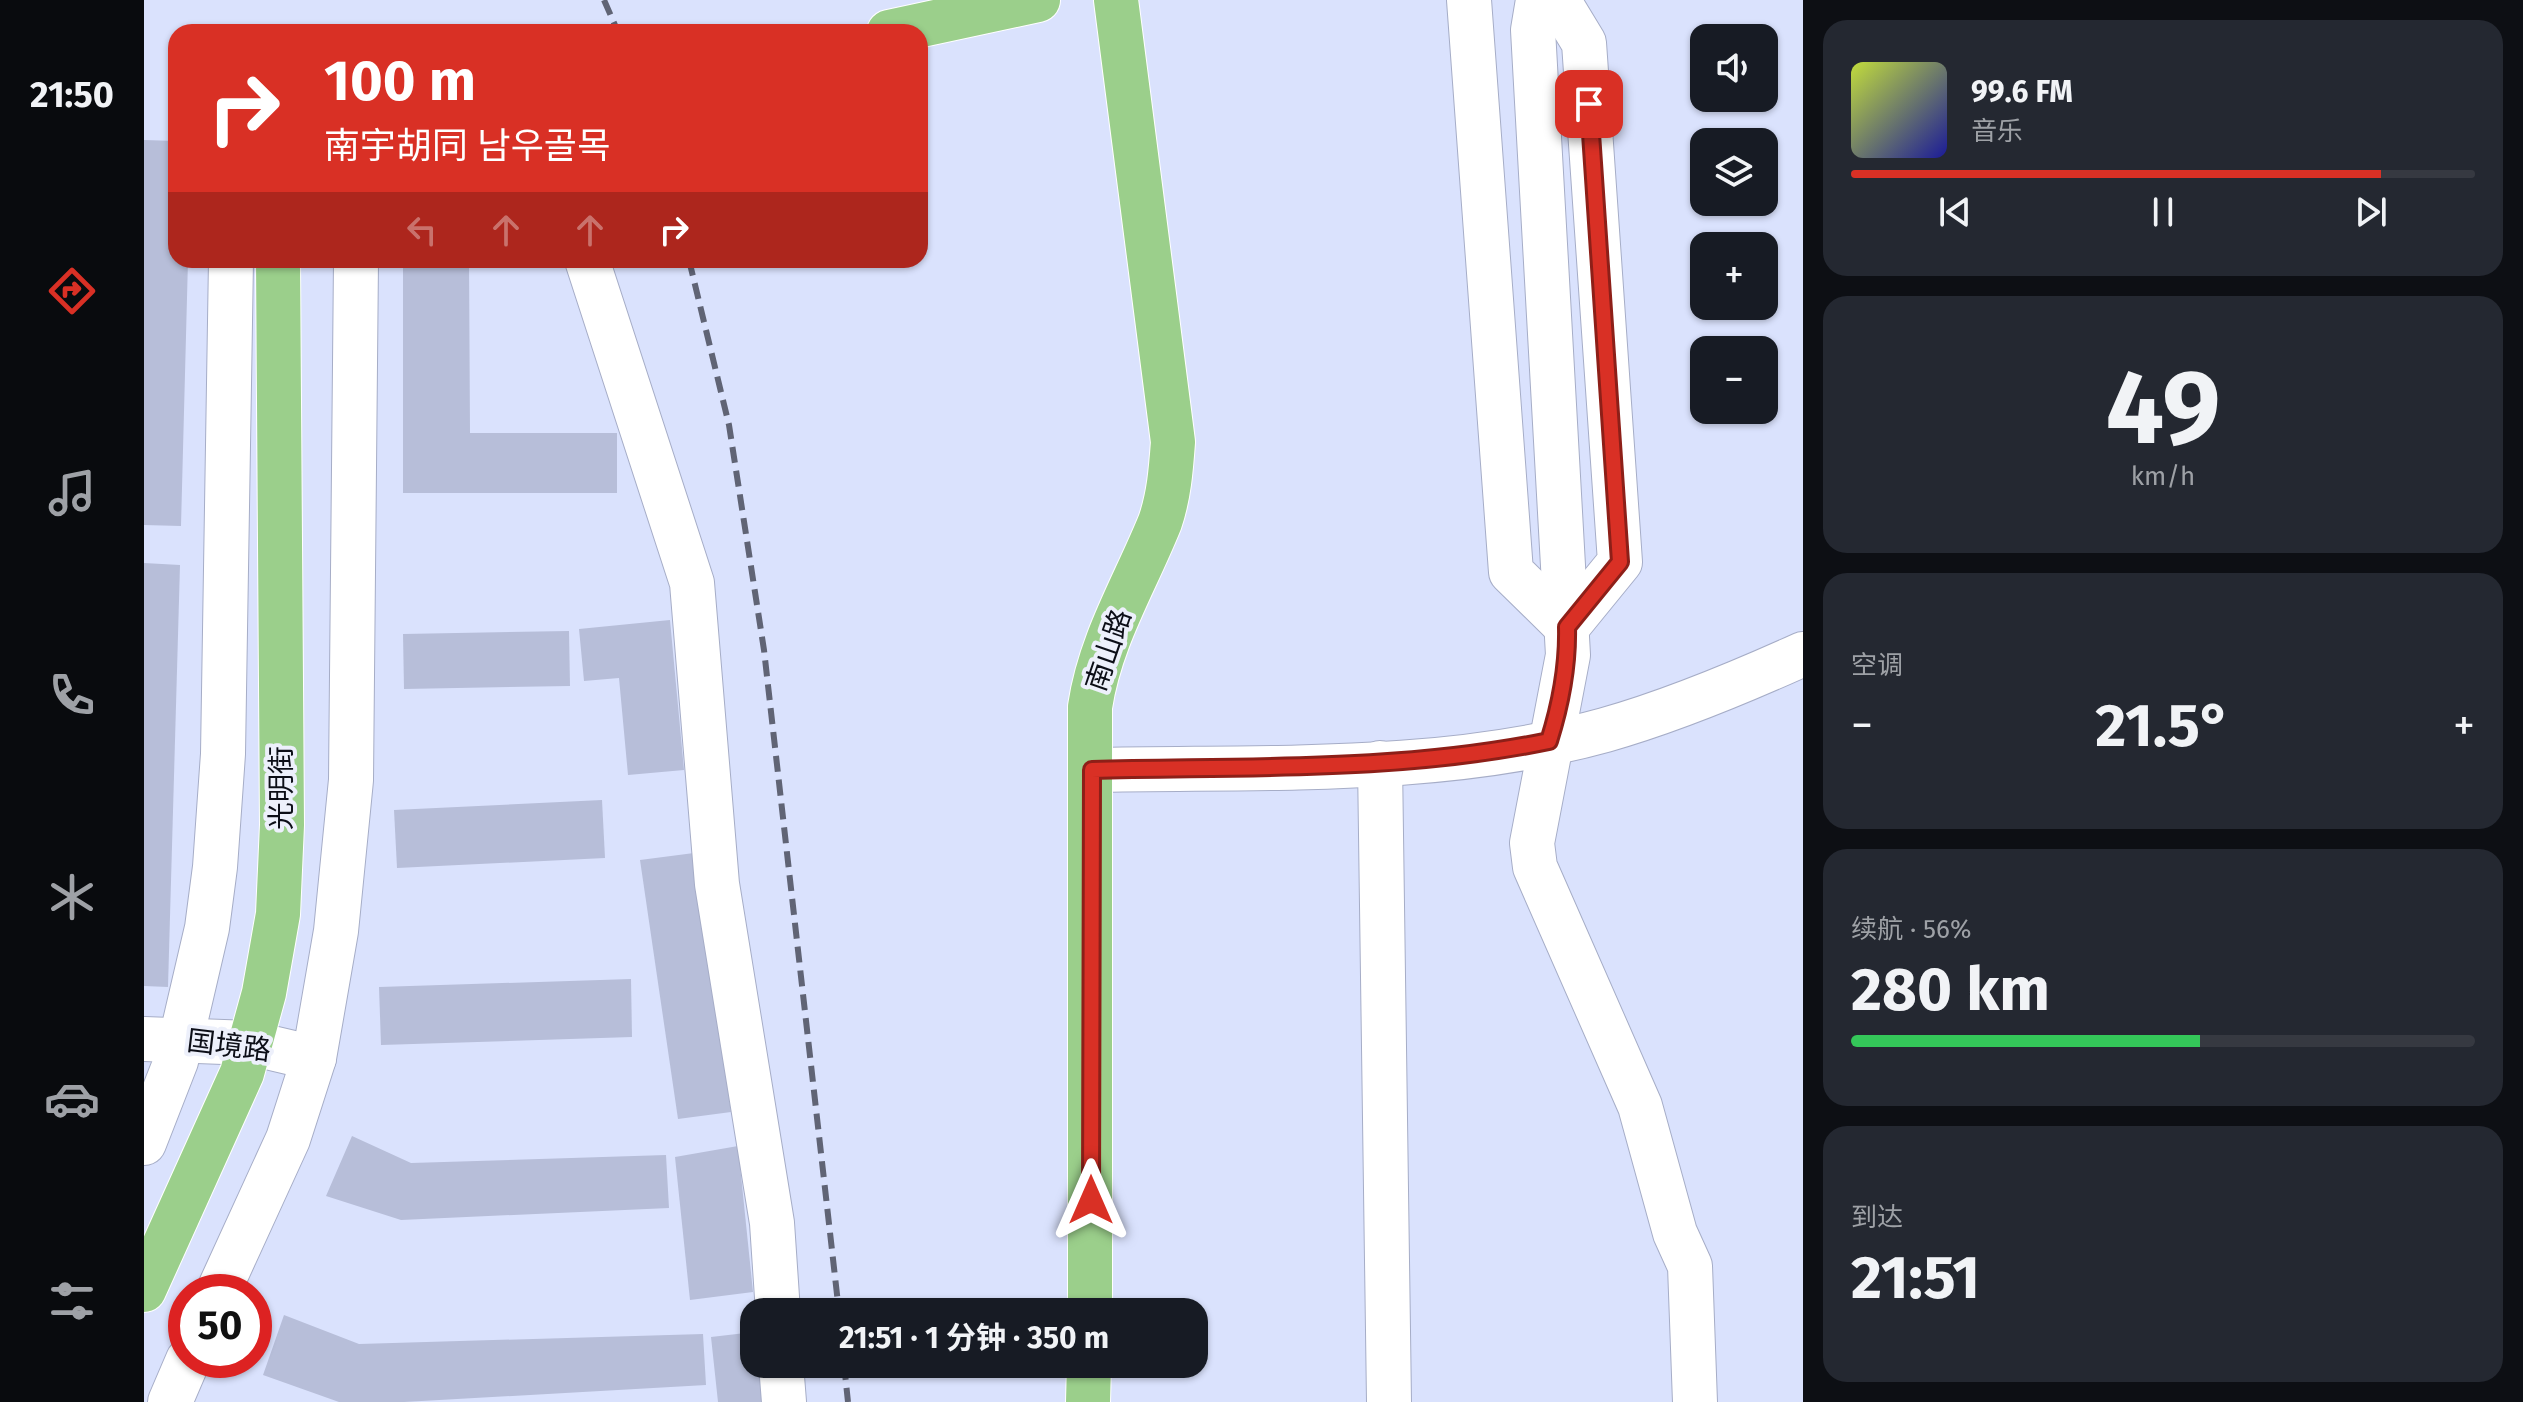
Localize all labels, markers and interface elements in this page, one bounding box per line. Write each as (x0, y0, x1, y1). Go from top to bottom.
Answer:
map controls (1690, 24, 1778, 424)
button: sound (1690, 24, 1778, 112)
text: 100 m (324, 48, 476, 115)
icon: right (192, 56, 296, 160)
pin (1555, 70, 1623, 138)
text: 21:50 (30, 73, 114, 117)
text: 99.6 FM (1971, 74, 2073, 110)
icon: arrive (1567, 82, 1611, 126)
text: 音乐 (1971, 116, 2023, 147)
text: 南宇胡同 남우골목 (324, 124, 610, 168)
button: layers (1690, 128, 1778, 216)
icon: previous (1933, 190, 1977, 234)
icon: pause (2141, 190, 2185, 234)
icon: next (2349, 190, 2393, 234)
icon: left (400, 208, 444, 252)
icon: ahead (484, 208, 528, 252)
icon: ahead (568, 208, 612, 252)
icon: right (652, 208, 696, 252)
button: + (1690, 232, 1778, 320)
icon: directions (44, 263, 100, 319)
button: − (1690, 336, 1778, 424)
text: 49 (2106, 346, 2220, 471)
text: km/h (2131, 461, 2195, 492)
icon: music (44, 465, 100, 521)
street label: 南山路 (1079, 605, 1138, 695)
text: 空调 (1851, 650, 1903, 681)
icon: phone (44, 667, 100, 723)
text: 21.5° (2095, 690, 2231, 762)
text: − (1851, 699, 1873, 752)
text: + (2453, 699, 2475, 752)
street label: 光明街 (265, 746, 298, 830)
icon: climate (44, 869, 100, 925)
text: 续航 · 56% (1851, 914, 1971, 945)
text: 280 km (1851, 954, 2050, 1026)
street label: 国境路 (185, 1024, 273, 1067)
icon: car (44, 1071, 100, 1127)
position arrow (1049, 1158, 1133, 1242)
text: 到达 (1851, 1202, 1903, 1233)
text: 21:51 (1851, 1242, 1980, 1314)
icon: filters (44, 1273, 100, 1329)
speed limit sign: 50 (168, 1274, 272, 1378)
text: 21:51 · 1 分钟 · 350 m (839, 1320, 1109, 1356)

